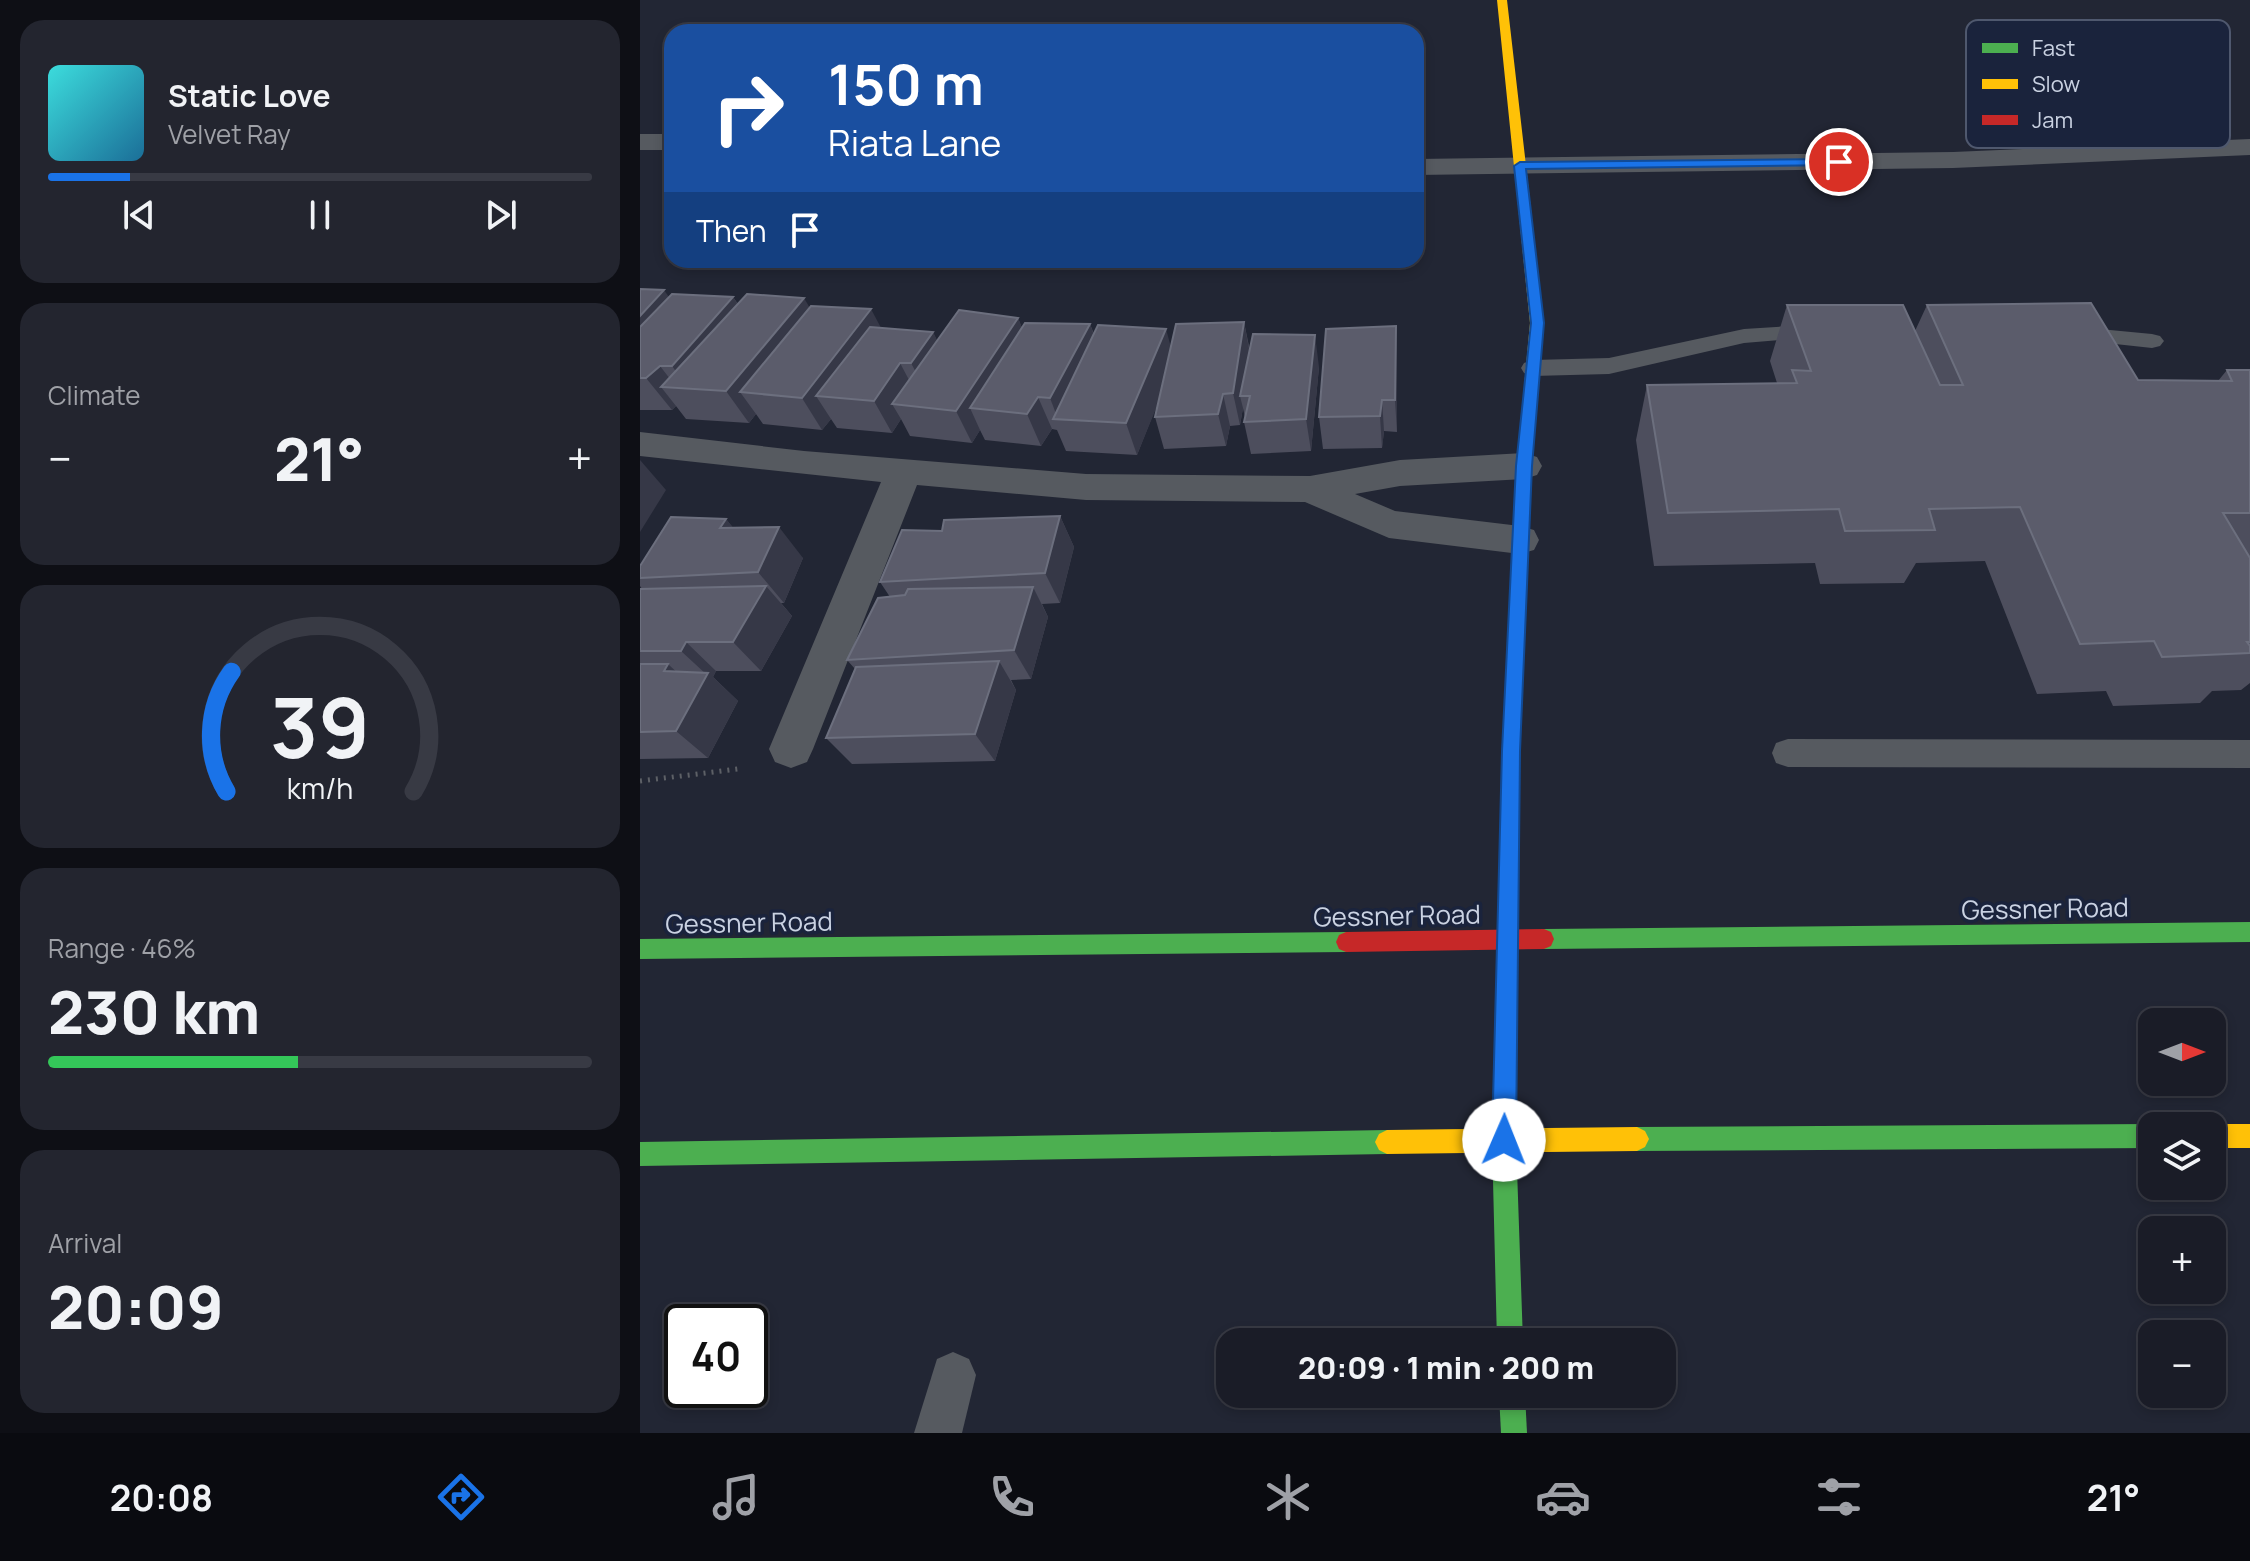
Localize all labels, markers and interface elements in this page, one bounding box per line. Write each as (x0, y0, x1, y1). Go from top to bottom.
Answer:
legend (1966, 20, 2230, 148)
text: Fast (2032, 33, 2075, 63)
text: 150 m (828, 45, 984, 122)
icon: right (696, 56, 800, 160)
text: Slow (2032, 69, 2080, 99)
text: Static Love (168, 75, 331, 116)
text: Jam (2032, 105, 2073, 135)
text: Velvet Ray (168, 116, 291, 152)
text: Riata Lane (828, 118, 1001, 167)
pin (1805, 128, 1873, 196)
icon: arrive (1817, 140, 1861, 184)
icon: previous (117, 193, 161, 237)
icon: pause (298, 193, 342, 237)
icon: next (479, 193, 523, 237)
icon: arrive (783, 208, 827, 252)
text: Then (696, 210, 767, 251)
text: Climate (48, 377, 140, 413)
text: 21° (274, 417, 364, 499)
text: − (48, 428, 72, 488)
text: + (567, 428, 592, 488)
text: 39 (270, 669, 370, 783)
text: km/h (287, 770, 353, 809)
street label: Gessner Road (1961, 889, 2129, 927)
street label: Gessner Road (1313, 896, 1481, 934)
street label: Gessner Road (665, 903, 833, 941)
text: Range · 46% (48, 930, 196, 966)
text: 230 km (48, 970, 260, 1052)
north arrow (2138, 1008, 2226, 1096)
map controls (2138, 1008, 2226, 1408)
position arrow (1462, 1098, 1546, 1182)
button: layers (2138, 1112, 2226, 1200)
button: + (2138, 1216, 2226, 1304)
text: Arrival (48, 1225, 122, 1261)
text: 20:09 (48, 1265, 224, 1347)
speed limit sign: 40 (664, 1304, 768, 1408)
button: − (2138, 1320, 2226, 1408)
text: 20:09 · 1 min · 200 m (1298, 1347, 1594, 1388)
icon: directions (433, 1469, 489, 1525)
icon: music (708, 1469, 764, 1525)
icon: phone (984, 1469, 1040, 1525)
icon: climate (1260, 1469, 1316, 1525)
icon: car (1535, 1469, 1591, 1525)
icon: filters (1811, 1469, 1867, 1525)
text: 20:08 (110, 1473, 213, 1522)
text: 21° (2087, 1473, 2140, 1522)

